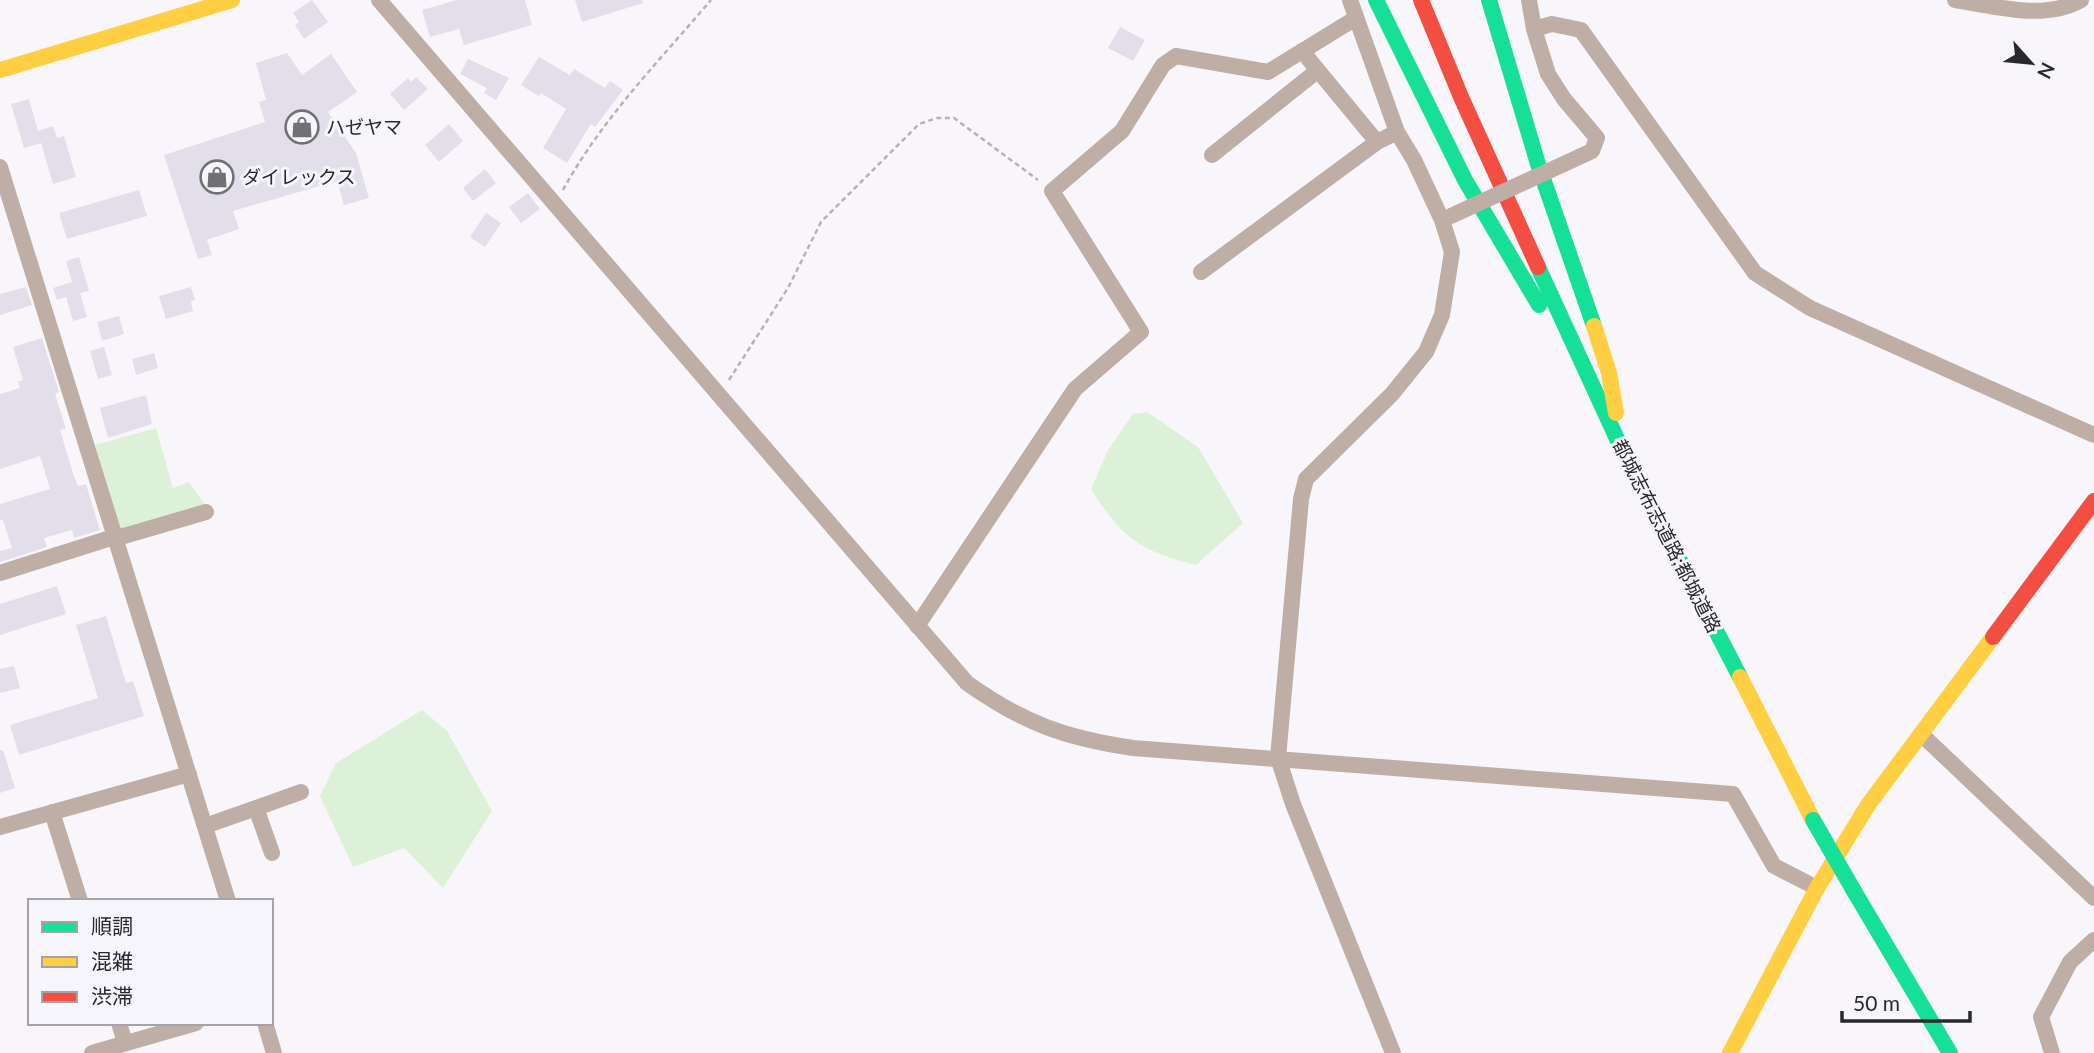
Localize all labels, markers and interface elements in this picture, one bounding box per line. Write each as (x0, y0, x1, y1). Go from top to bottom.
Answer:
north arrow (1996, 28, 2066, 98)
text: N (2033, 59, 2060, 83)
shop icon: ハゼヤマ (283, 108, 321, 146)
place label: ハゼヤマ (326, 115, 402, 138)
shop icon: ダイレックス (198, 158, 236, 196)
place label: ダイレックス (242, 165, 355, 188)
street label: 都城志布志道路;都城道路 (1609, 435, 1726, 636)
legend (28, 899, 273, 1025)
text: 順調 (91, 913, 133, 938)
text: 混雑 (91, 948, 133, 973)
scale bar (1842, 979, 1970, 1023)
text: 渋滞 (91, 983, 133, 1008)
text: 50 m (1853, 990, 1900, 1015)

